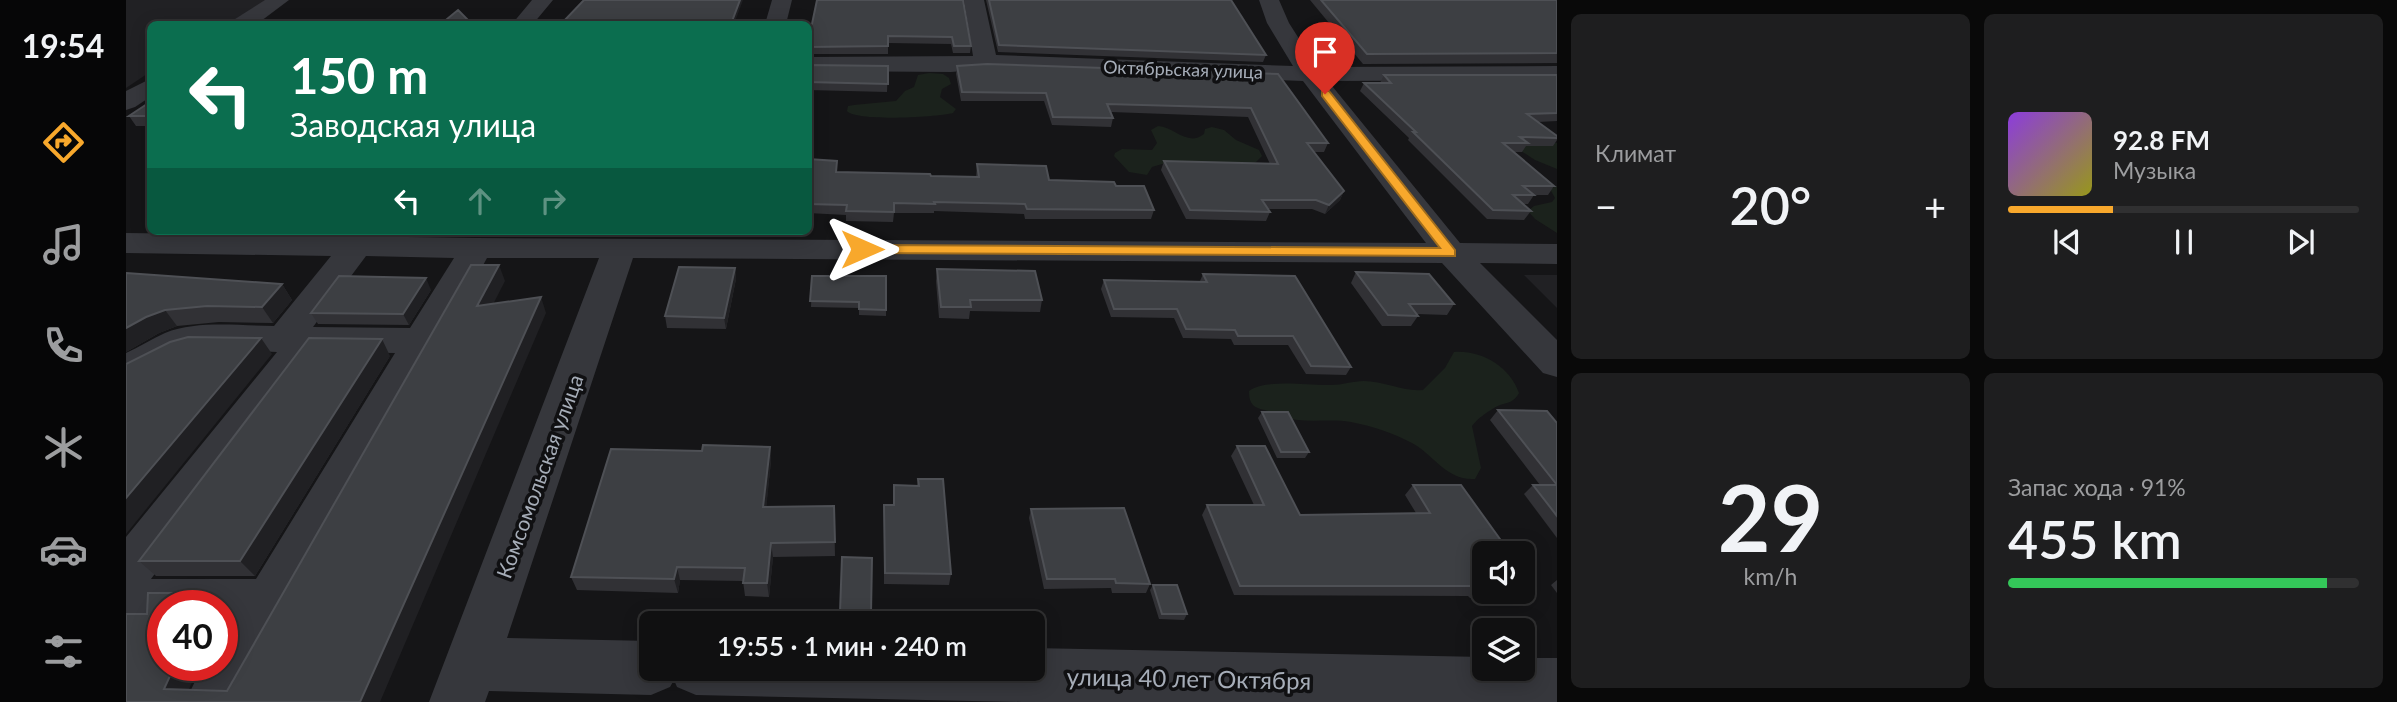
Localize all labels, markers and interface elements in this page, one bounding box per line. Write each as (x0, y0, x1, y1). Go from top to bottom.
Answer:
pin (1295, 22, 1355, 94)
text: 19:54 (22, 26, 104, 65)
icon: arrive (1306, 33, 1344, 71)
text: 150 m (290, 46, 428, 104)
icon: left (175, 49, 266, 140)
street label: Октябрьская улица (1103, 55, 1263, 83)
text: Заводская улица (290, 105, 536, 144)
icon: directions (39, 118, 88, 167)
text: 92.8 FM (2113, 124, 2210, 156)
text: Климат (1595, 139, 1676, 167)
text: Музыка (2113, 156, 2196, 184)
text: 20° (1730, 174, 1811, 236)
icon: left (388, 182, 426, 220)
icon: ahead (461, 182, 499, 220)
icon: right (534, 182, 572, 220)
text: − (1595, 183, 1617, 229)
text: + (1924, 183, 1946, 229)
position arrow (825, 212, 899, 286)
icon: music (39, 220, 88, 269)
icon: previous (2048, 223, 2086, 261)
icon: pause (2165, 223, 2203, 261)
icon: next (2282, 223, 2320, 261)
icon: phone (39, 321, 88, 370)
street label: Комсомольская улица (491, 371, 587, 581)
icon: climate (39, 423, 88, 472)
text: 29 (1718, 462, 1823, 571)
text: Запас хода · 91% (2008, 473, 2186, 501)
text: 455 km (2008, 508, 2182, 570)
icon: car (39, 525, 88, 574)
map controls (1472, 541, 1535, 681)
button: sound (1472, 541, 1535, 604)
text: km/h (1744, 562, 1797, 590)
speed limit sign: 40 (147, 590, 238, 681)
button: layers (1472, 618, 1535, 681)
icon: filters (39, 627, 88, 676)
text: 19:55 · 1 мин · 240 m (717, 630, 967, 662)
street label: улица 40 лет Октября (1066, 661, 1312, 695)

